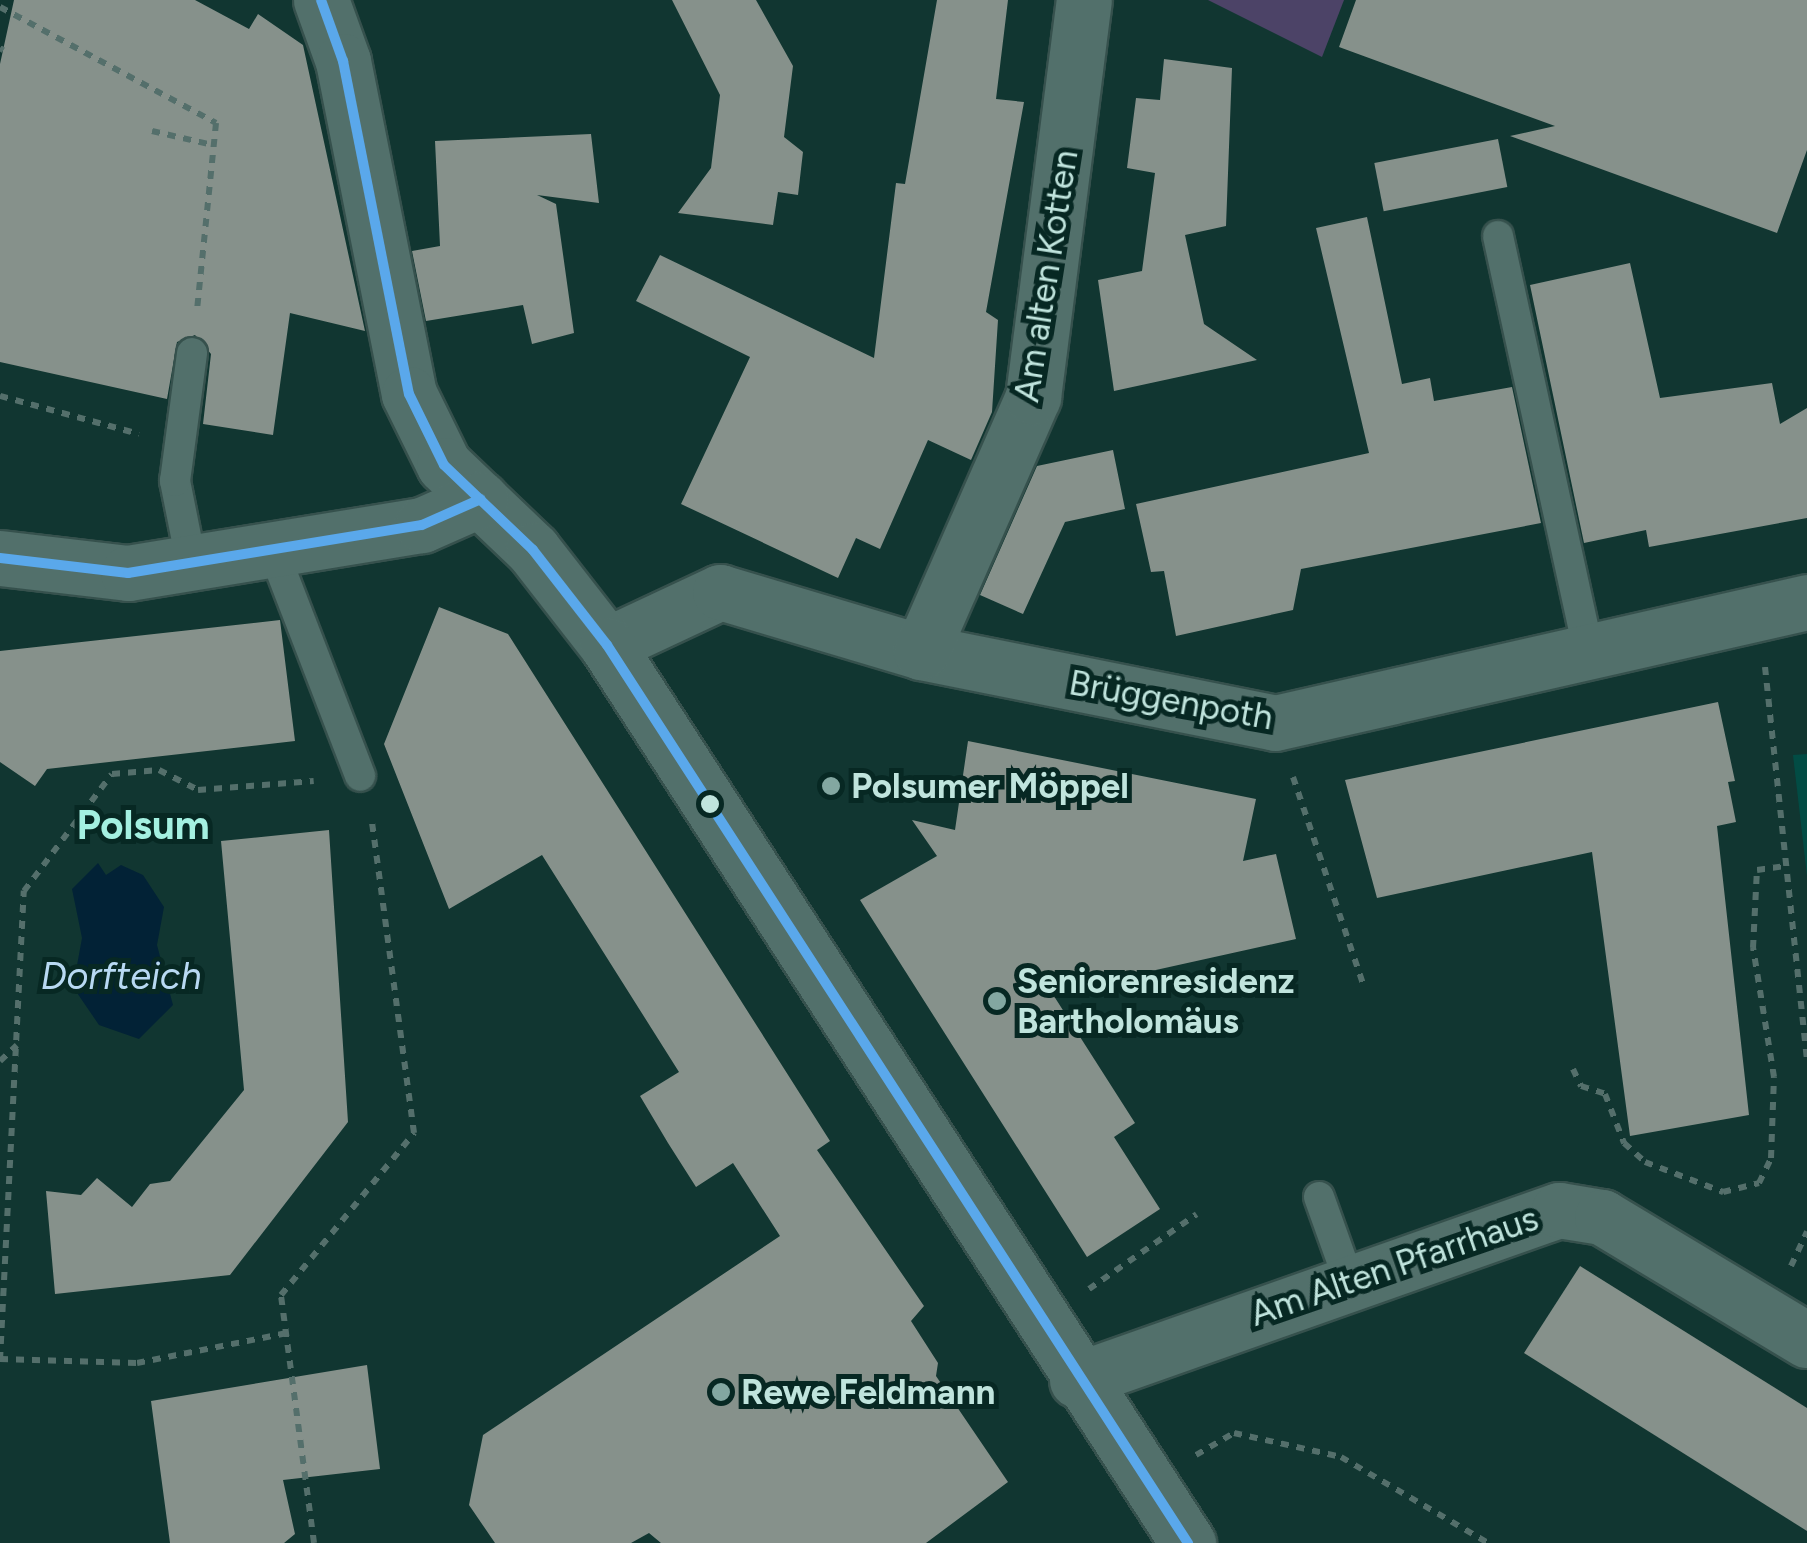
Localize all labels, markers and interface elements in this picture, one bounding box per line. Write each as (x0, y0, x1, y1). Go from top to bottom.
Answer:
street label: Am alten Kotten (1005, 147, 1087, 405)
street label: Brüggenpoth (1066, 661, 1276, 739)
place label: Polsumer Möppel (851, 765, 1129, 807)
marker: Polsumer Möppel (820, 775, 842, 797)
unlabelled marker (700, 794, 720, 814)
district label: Polsum (76, 801, 210, 849)
water label: Dorfteich (40, 954, 202, 1000)
place label: Seniorenresidenz Bartholomäus (1017, 960, 1294, 1042)
marker: Seniorenresidenz Bartholomäus (986, 990, 1008, 1012)
street label: Am Alten Pfarrhaus (1245, 1197, 1543, 1335)
place label: Rewe Feldmann (741, 1371, 995, 1413)
marker: Rewe Feldmann (710, 1381, 732, 1403)

